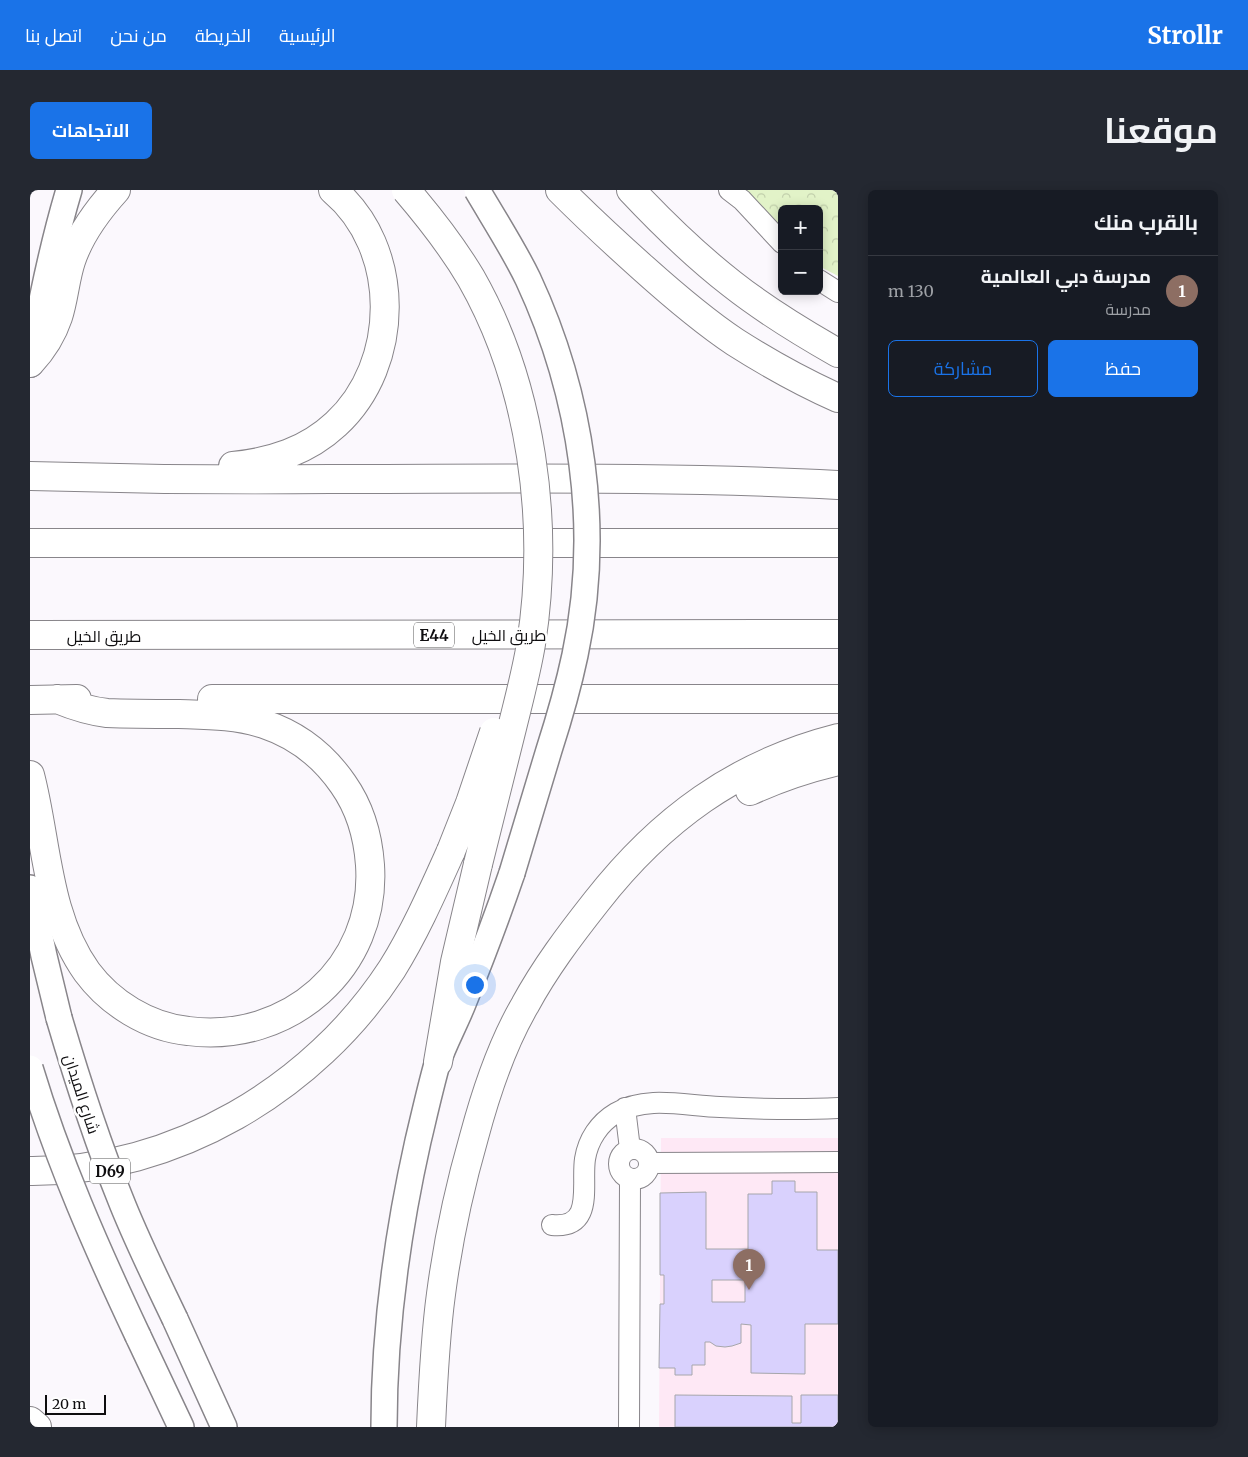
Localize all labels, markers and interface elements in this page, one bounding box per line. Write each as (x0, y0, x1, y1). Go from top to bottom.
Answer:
text: Strollr (1147, 20, 1223, 51)
text: اتصل بنا (25, 24, 82, 47)
text: من نحن (110, 24, 167, 47)
text: الخريطة (195, 24, 251, 47)
text: الرئيسية (279, 24, 336, 47)
button: الاتجاهات (30, 102, 152, 159)
text: موقعنا (1104, 109, 1218, 153)
map controls (778, 205, 823, 295)
button: + (778, 205, 823, 250)
text: بالقرب منك (1094, 209, 1198, 236)
button: − (778, 250, 823, 295)
text: مدرسة دبي العالمية (981, 264, 1151, 288)
text: 130 m (888, 281, 934, 301)
text: 1 (1178, 281, 1186, 301)
text: مدرسة (1105, 299, 1151, 319)
button: مشاركة (888, 340, 1038, 397)
button: حفظ (1048, 340, 1198, 397)
road number: E44 (414, 622, 454, 648)
street label: طريق الخيل (472, 625, 546, 646)
street label: طريق الخيل (67, 626, 141, 647)
your location (462, 972, 488, 998)
street label: شارع الميدان (58, 1052, 104, 1137)
road number: D69 (90, 1158, 130, 1184)
pin: 1 (733, 1249, 765, 1290)
scale bar (45, 1392, 106, 1415)
text: 20 m (52, 1395, 86, 1413)

